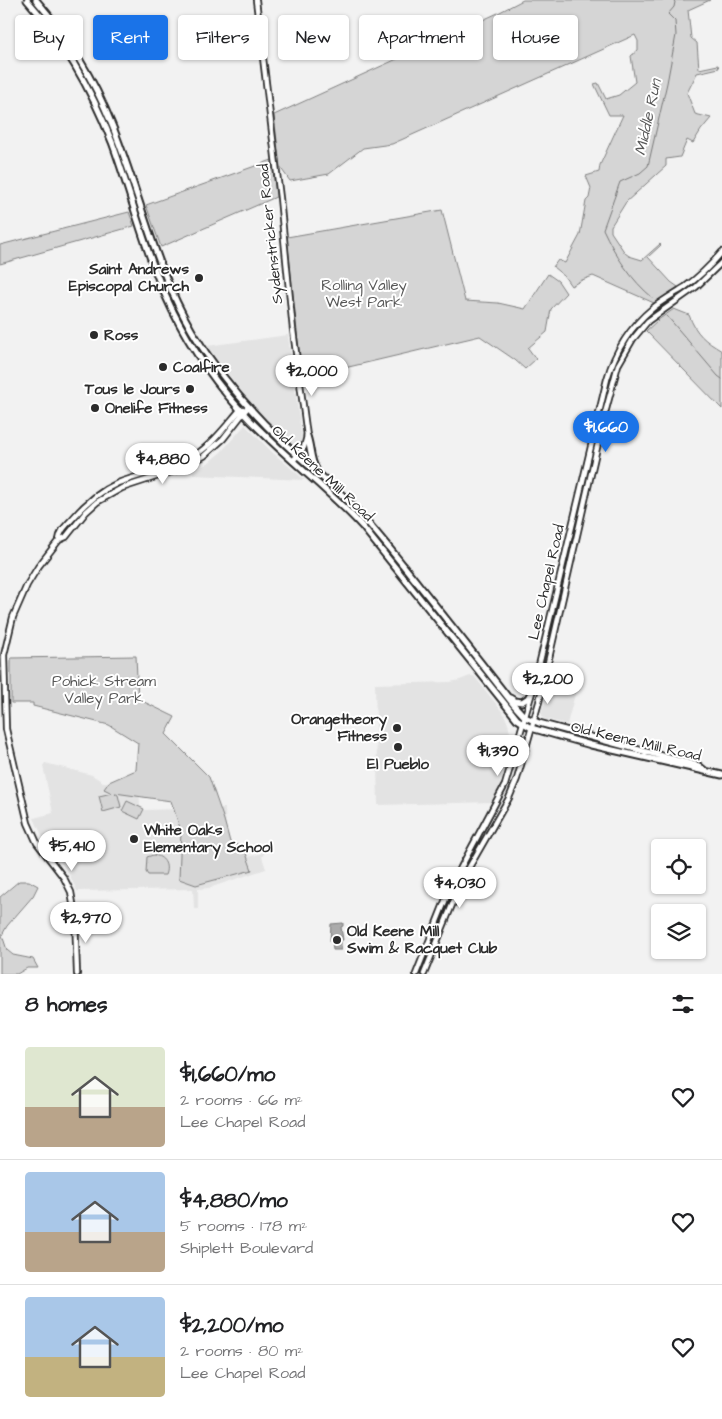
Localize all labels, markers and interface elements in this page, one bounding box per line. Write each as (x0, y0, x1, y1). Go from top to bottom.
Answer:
chip: Buy (15, 15, 83, 60)
chip: Rent (93, 15, 168, 60)
chip: Filters (178, 15, 268, 60)
chip: New (278, 15, 349, 60)
chip: Apartment (359, 15, 483, 60)
chip: House (493, 15, 578, 60)
water label: Middle Run (629, 75, 667, 157)
street label: Sydenstricker Road (253, 162, 289, 305)
place label: Saint Andrews Episcopal Church (69, 259, 190, 297)
marker: Saint Andrews Episcopal Church (193, 272, 205, 284)
park label: Rolling Valley West Park (321, 275, 407, 313)
place label: Ross (104, 325, 139, 346)
marker: Ross (88, 329, 100, 341)
pin: $2,000 (271, 354, 353, 397)
place label: Coalfire (173, 357, 230, 378)
text: $2,000 (286, 360, 338, 382)
marker: Coalfire (157, 361, 169, 373)
place label: Tous le Jours (84, 379, 180, 400)
marker: Tous le Jours (184, 383, 196, 395)
place label: Onelife Fitness (105, 398, 208, 419)
marker: Onelife Fitness (89, 402, 101, 414)
pin: $1,660 (565, 410, 647, 453)
text: $1,660 (584, 416, 628, 438)
street label: Old Keene Mill Road (267, 420, 379, 527)
pin: $4,880 (122, 442, 204, 485)
text: $4,880 (136, 448, 190, 470)
street label: Lee Chapel Road (523, 522, 570, 642)
pin: $2,200 (507, 662, 589, 705)
text: $2,200 (523, 668, 573, 690)
park label: Pohick Stream Valley Park (52, 671, 156, 710)
place label: Orangetheory Fitness (291, 709, 388, 747)
street label: Old Keene Mill Road (569, 716, 703, 767)
marker: Orangetheory Fitness (391, 722, 403, 734)
pin: $1,390 (457, 734, 539, 777)
text: $1,390 (477, 740, 519, 762)
marker: El Pueblo (392, 741, 404, 753)
place label: El Pueblo (367, 754, 429, 775)
place label: White Oaks Elementary School (143, 820, 273, 859)
pin: $5,410 (31, 830, 113, 872)
marker: White Oaks Elementary School (128, 833, 140, 845)
text: $5,410 (49, 835, 95, 857)
map controls (651, 839, 706, 959)
button: locate (651, 839, 706, 894)
pin: $4,030 (419, 866, 501, 909)
text: $4,030 (435, 872, 485, 894)
pin: $2,970 (45, 902, 127, 944)
button: layers (651, 904, 706, 959)
text: $2,970 (61, 907, 111, 929)
place label: Old Keene Mill Swim & Racquet Club (346, 921, 498, 959)
marker: Old Keene Mill Swim & Racquet Club (331, 934, 343, 946)
text: 8 homes (25, 990, 107, 1019)
icon: filters (669, 990, 697, 1018)
text: $1,660/mo (180, 1060, 275, 1089)
icon: home (65, 1067, 125, 1127)
icon: heart (669, 1083, 697, 1111)
text: 2 rooms · 66 m² (180, 1089, 303, 1111)
text: Lee Chapel Road (180, 1111, 305, 1133)
text: $4,880/mo (180, 1186, 288, 1215)
icon: home (65, 1192, 125, 1252)
icon: heart (669, 1208, 697, 1236)
text: 5 rooms · 178 m² (180, 1215, 307, 1237)
text: Shiplett Boulevard (180, 1237, 313, 1259)
text: $2,200/mo (180, 1311, 284, 1340)
icon: home (65, 1317, 125, 1377)
icon: heart (669, 1333, 697, 1361)
text: 2 rooms · 80 m² (180, 1340, 303, 1362)
text: Lee Chapel Road (180, 1362, 305, 1384)

